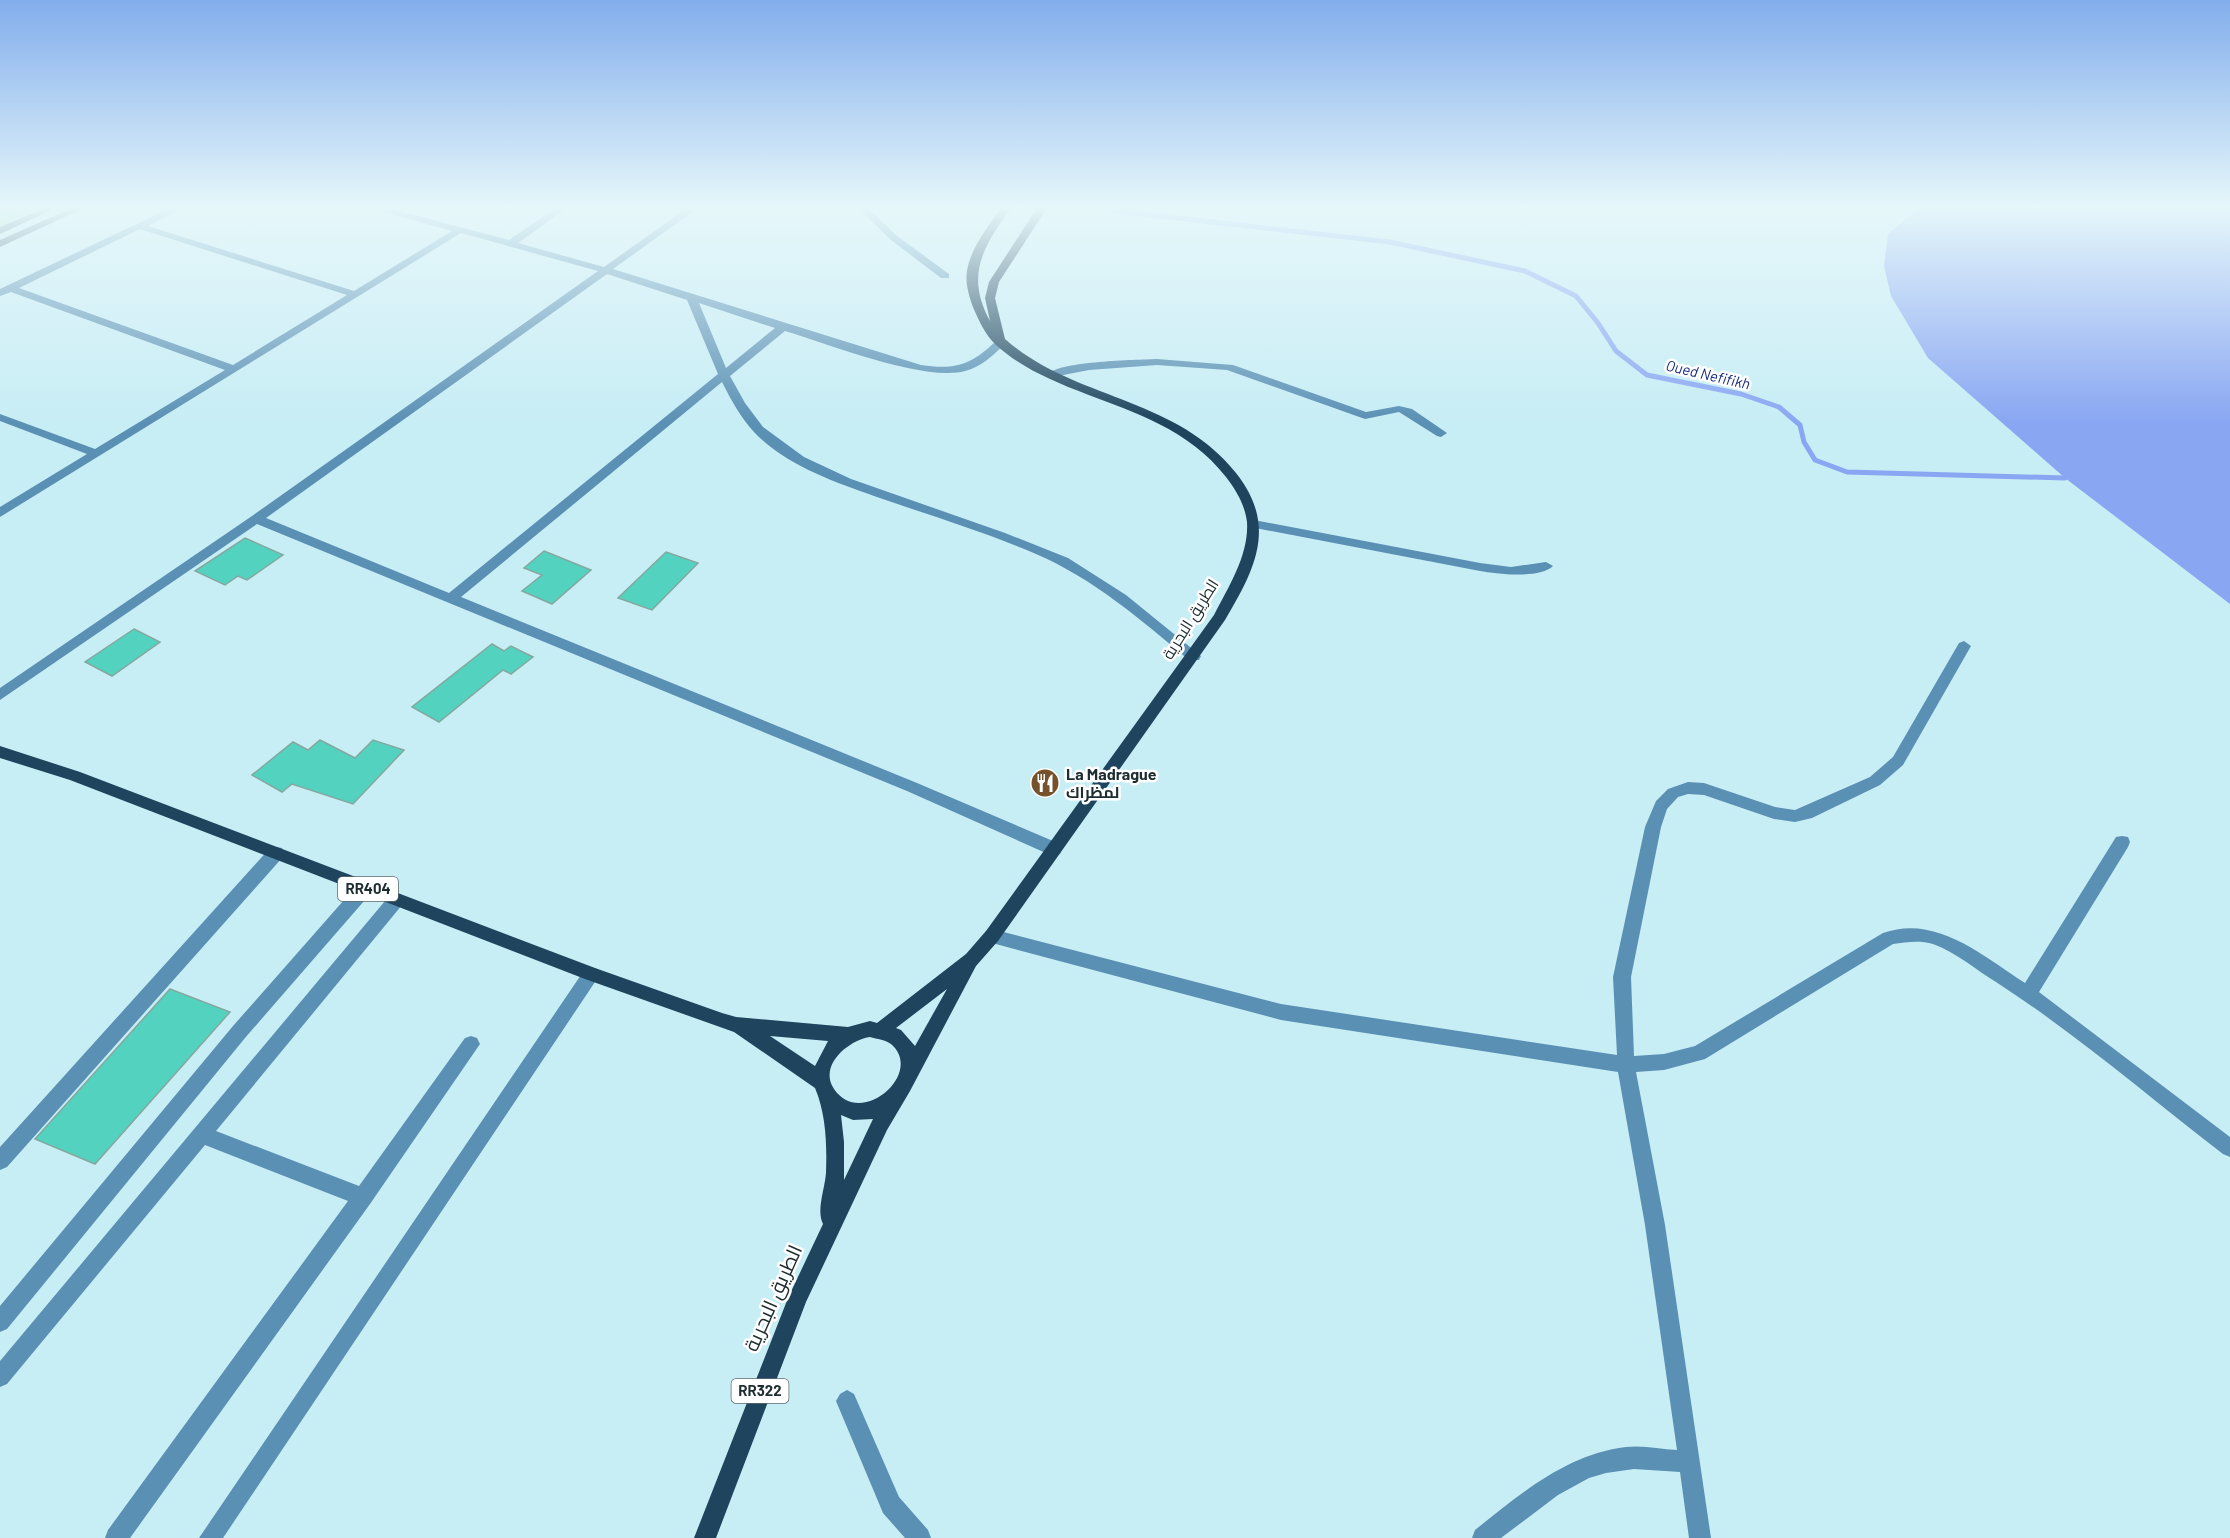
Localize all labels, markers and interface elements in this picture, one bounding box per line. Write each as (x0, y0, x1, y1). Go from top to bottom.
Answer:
water label: Oued Nefifikh (1664, 356, 1752, 392)
street label: الطريق البحرية (1157, 575, 1223, 664)
place label: La Madrague لمظراك (1066, 764, 1157, 802)
restaurant icon: La Madrague لمظراك (1029, 767, 1061, 799)
road number: RR404 (338, 877, 398, 901)
street label: الطريق البحرية (738, 1241, 808, 1355)
road number: RR322 (732, 1379, 789, 1403)

